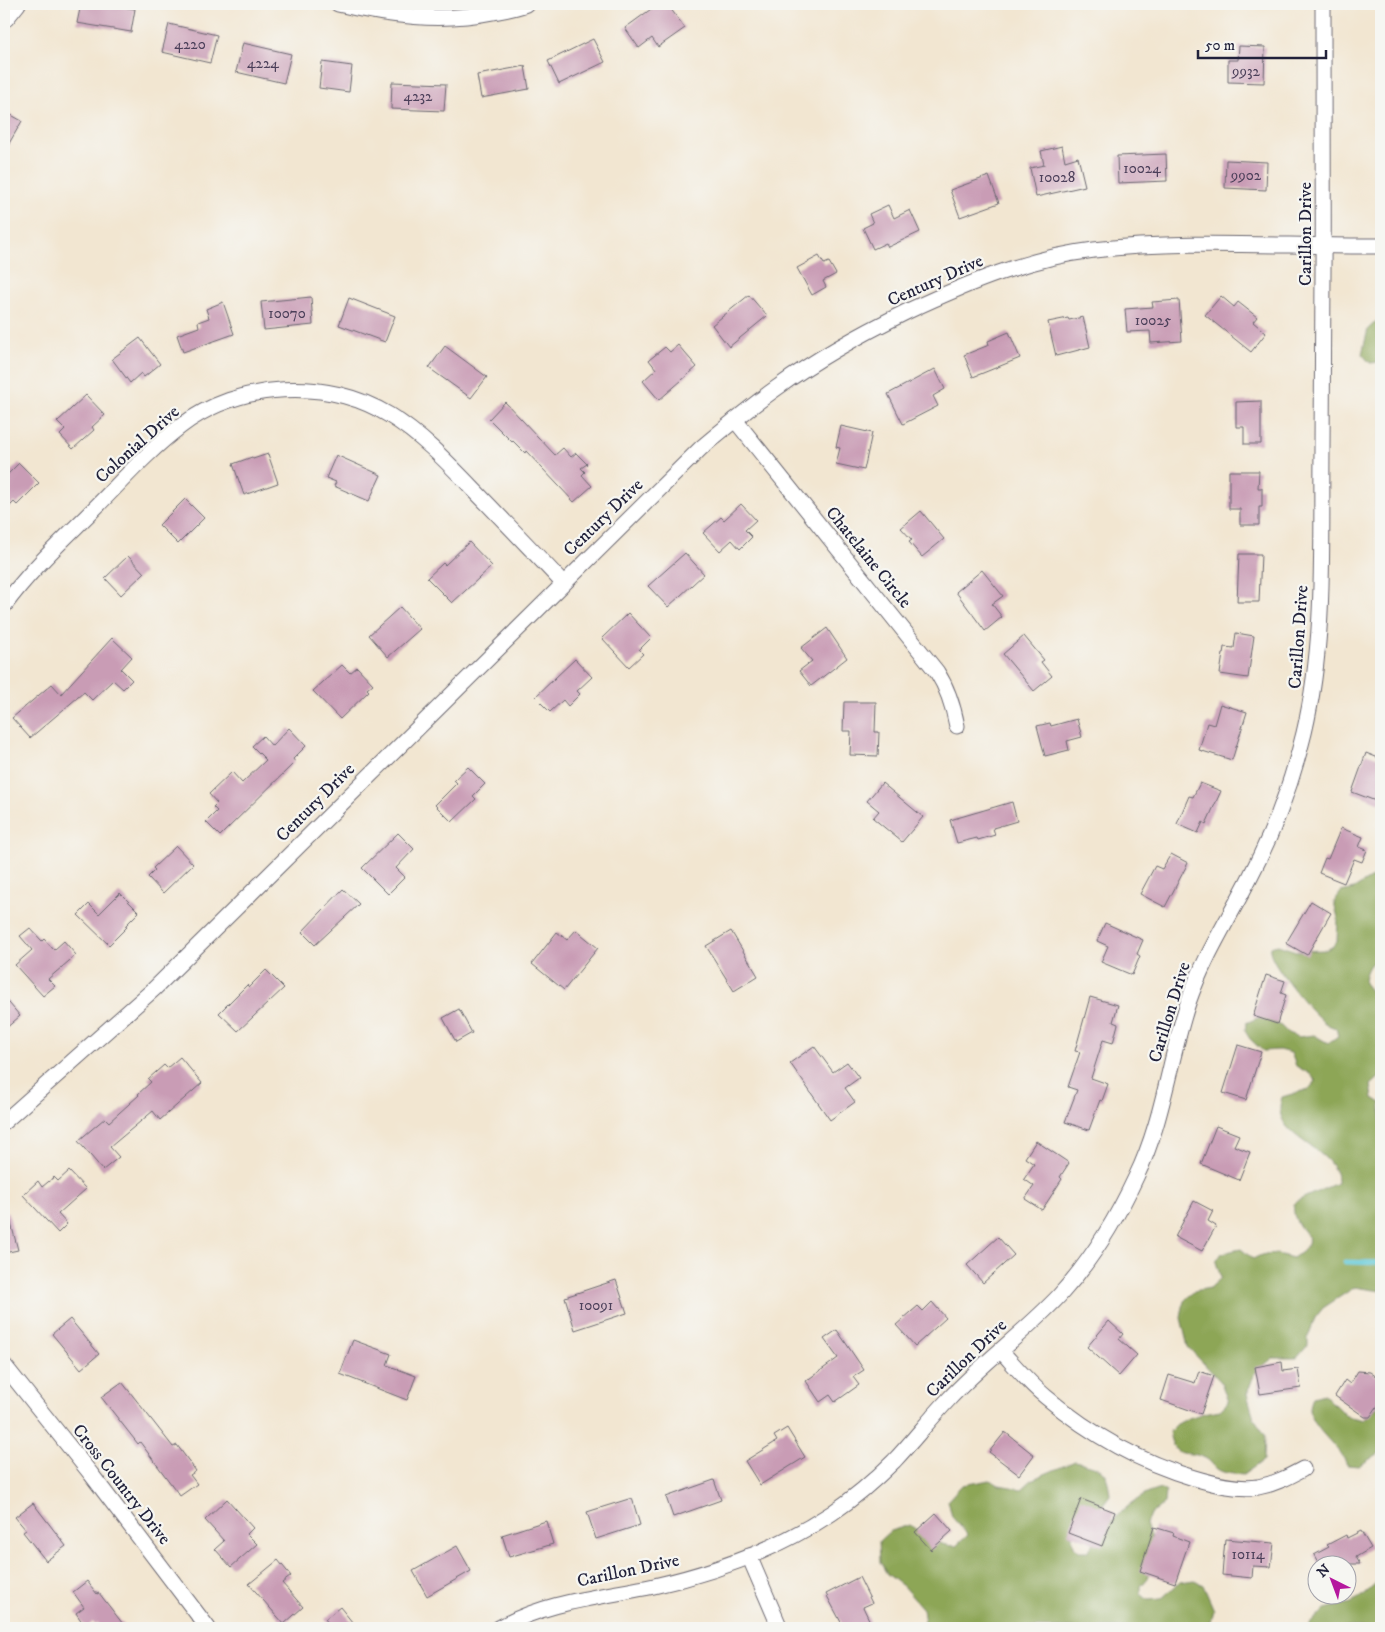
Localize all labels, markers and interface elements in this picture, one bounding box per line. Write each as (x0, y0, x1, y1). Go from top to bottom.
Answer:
scale bar (1198, 28, 1325, 60)
house number: 4220 (174, 35, 206, 54)
text: 50 m (1205, 36, 1235, 55)
house number: 4224 (247, 54, 279, 73)
house number: 9932 (1231, 62, 1261, 81)
house number: 4232 (404, 87, 433, 106)
house number: 10024 (1123, 159, 1161, 178)
house number: 9902 (1230, 166, 1262, 185)
house number: 10028 (1039, 168, 1075, 187)
street label: Carillon Drive (1295, 182, 1317, 286)
street label: Century Drive (884, 250, 987, 312)
house number: 10070 (268, 304, 306, 323)
house number: 10025 (1135, 311, 1172, 330)
street label: Colonial Drive (91, 401, 184, 488)
street label: Century Drive (559, 474, 648, 561)
street label: Chatelaine Circle (821, 502, 916, 613)
street label: Carillon Drive (1284, 585, 1314, 690)
street label: Century Drive (272, 759, 360, 847)
street label: Carillon Drive (1144, 959, 1196, 1065)
house number: 10091 (579, 1296, 613, 1315)
street label: Carillon Drive (922, 1315, 1012, 1403)
street label: Cross Country Drive (67, 1420, 175, 1549)
house number: 10114 (1231, 1545, 1265, 1564)
street label: Carillon Drive (575, 1549, 681, 1593)
north arrow (1308, 1554, 1358, 1604)
text: N (1314, 1560, 1335, 1582)

